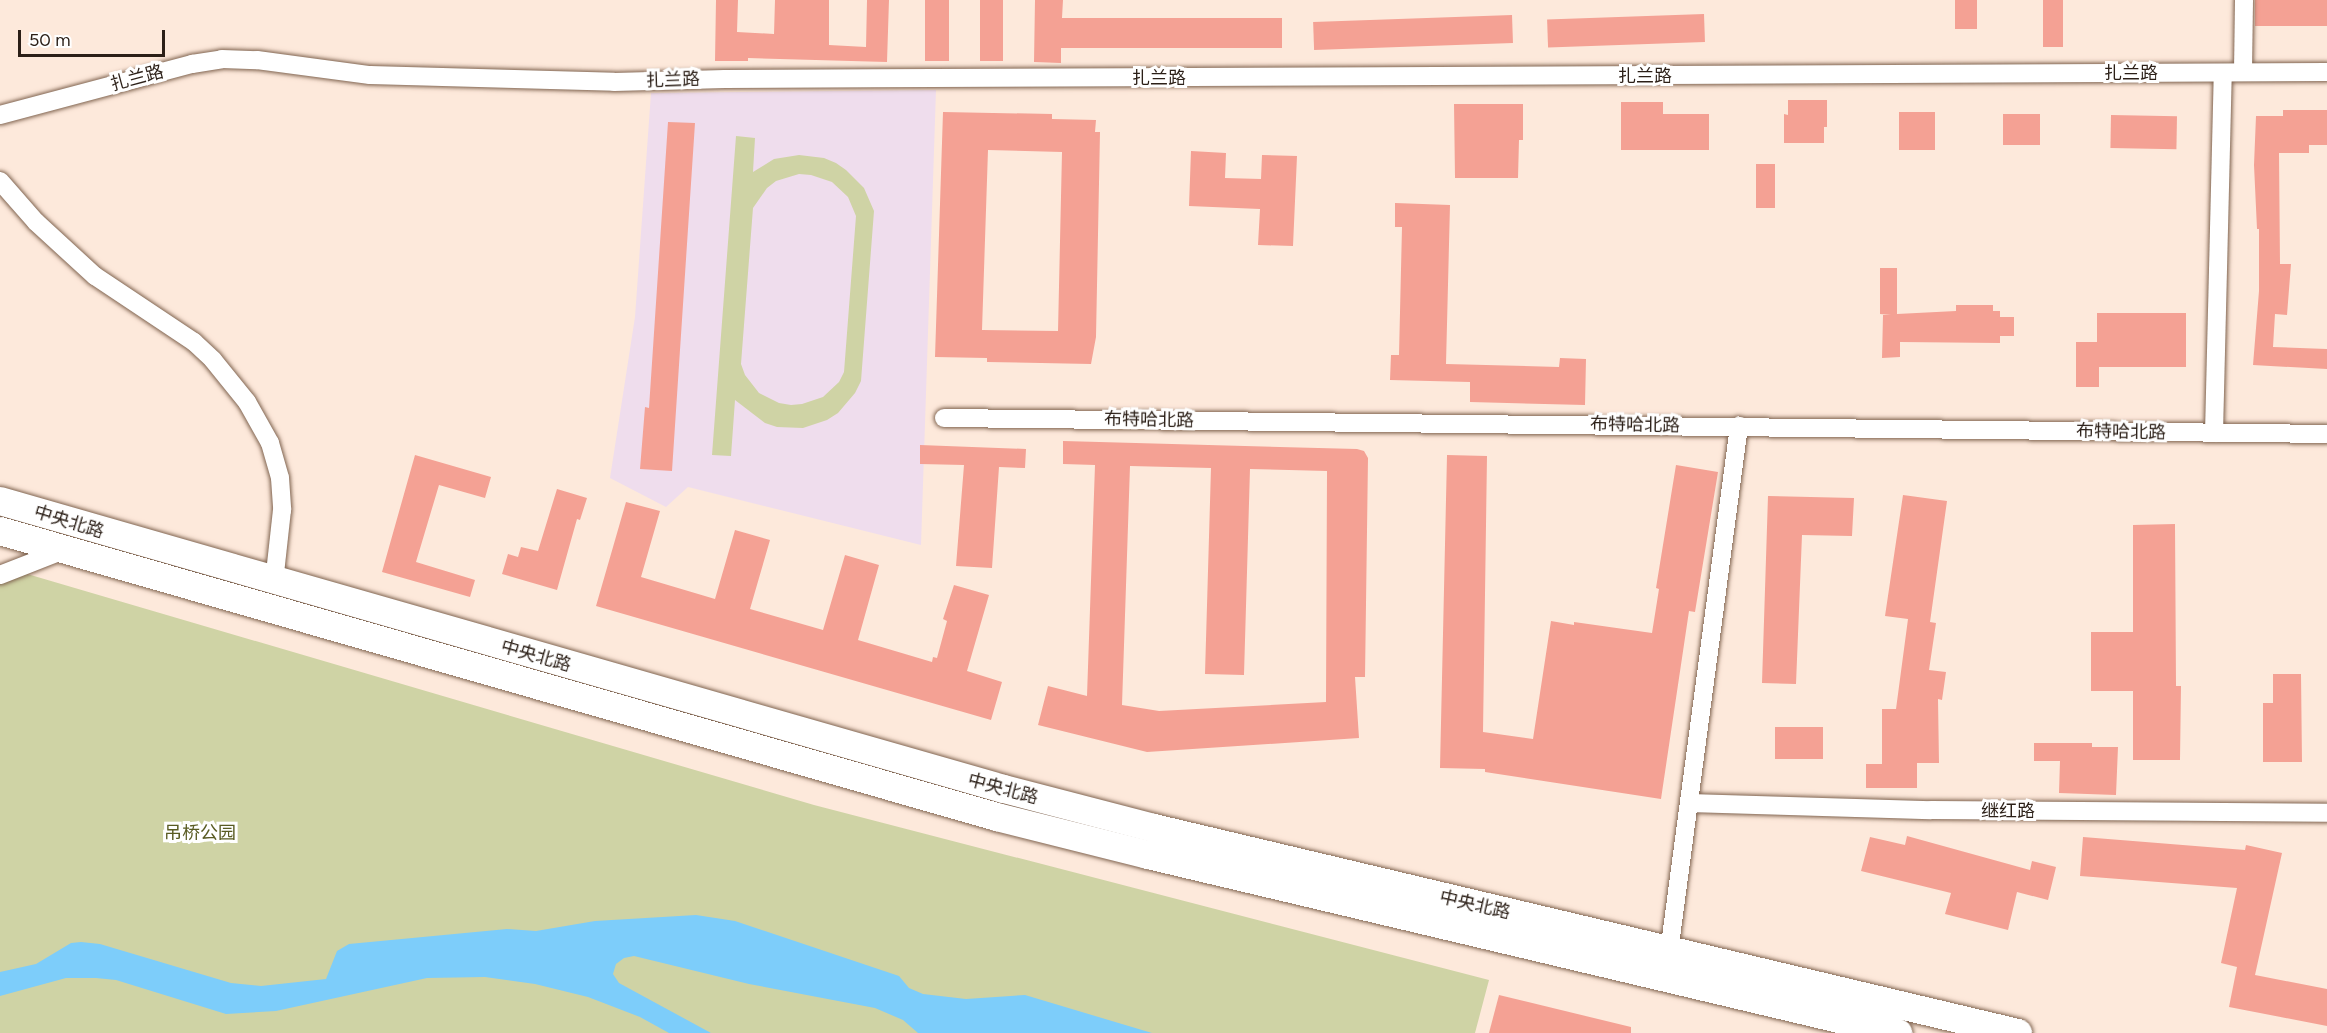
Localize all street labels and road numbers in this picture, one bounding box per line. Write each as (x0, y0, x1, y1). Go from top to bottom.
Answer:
street label: 扎兰路 (108, 61, 166, 95)
street label: 扎兰路 (2104, 62, 2158, 84)
street label: 扎兰路 (1618, 65, 1672, 87)
street label: 扎兰路 (1132, 67, 1186, 89)
street label: 扎兰路 (646, 68, 700, 92)
street label: 布特哈北路 (1104, 408, 1194, 432)
street label: 布特哈北路 (1590, 413, 1680, 437)
street label: 布特哈北路 (2076, 420, 2166, 444)
street label: 中央北路 (31, 501, 107, 543)
street label: 中央北路 (498, 636, 574, 676)
street label: 中央北路 (965, 769, 1041, 809)
street label: 继红路 (1981, 800, 2035, 822)
street label: 中央北路 (1437, 886, 1513, 924)

